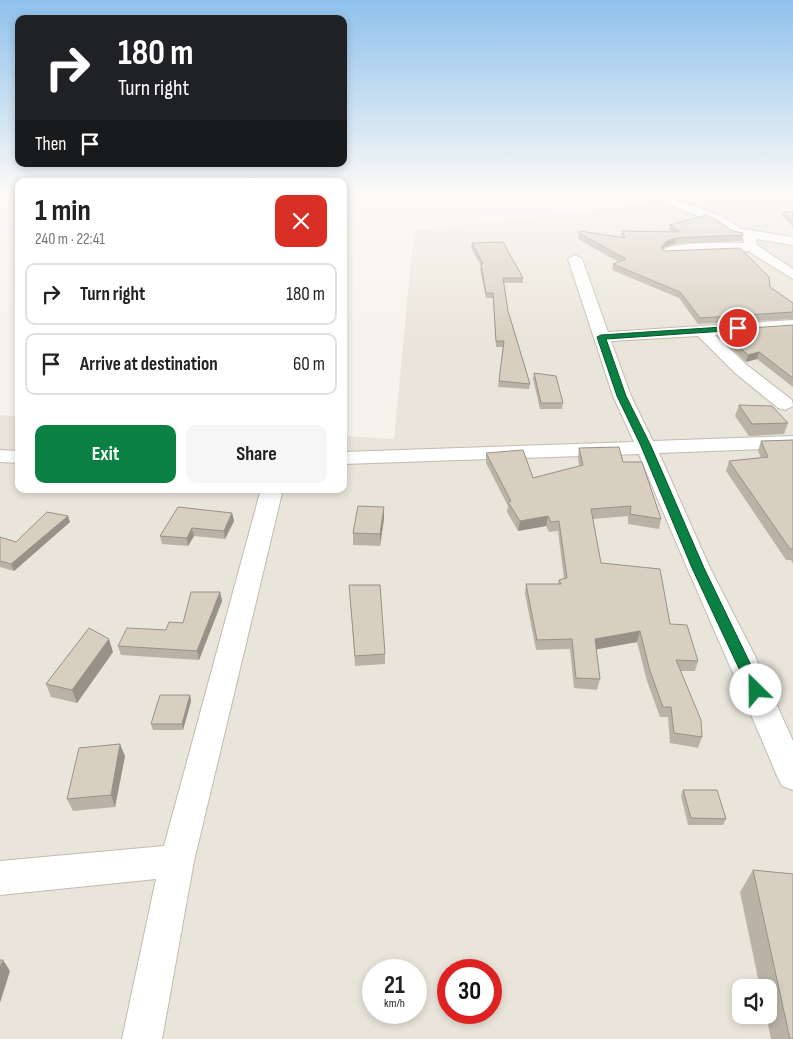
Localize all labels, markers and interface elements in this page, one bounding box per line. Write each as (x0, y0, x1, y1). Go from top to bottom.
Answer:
text: 180 m (118, 32, 194, 75)
icon: right (35, 35, 100, 100)
text: Turn right (118, 75, 189, 102)
icon: arrive (76, 130, 104, 158)
text: Then (35, 133, 66, 156)
text: 1 min (35, 193, 91, 229)
button: close (275, 195, 327, 247)
text: 240 m · 22:41 (35, 230, 105, 249)
icon: right (37, 280, 65, 308)
text: Turn right (80, 283, 145, 306)
text: 180 m (286, 283, 325, 306)
pin (717, 307, 759, 349)
icon: arrive (724, 314, 752, 342)
icon: arrive (37, 350, 65, 378)
text: Arrive at destination (80, 353, 218, 376)
text: 60 m (293, 353, 325, 376)
button: Exit (35, 425, 176, 483)
button: Share (186, 425, 327, 483)
position arrow (729, 663, 781, 715)
speed limit sign: 30 (437, 959, 502, 1024)
text: 21 (384, 970, 405, 1001)
map controls (732, 979, 777, 1024)
button: sound (732, 979, 777, 1024)
text: km/h (384, 996, 405, 1011)

